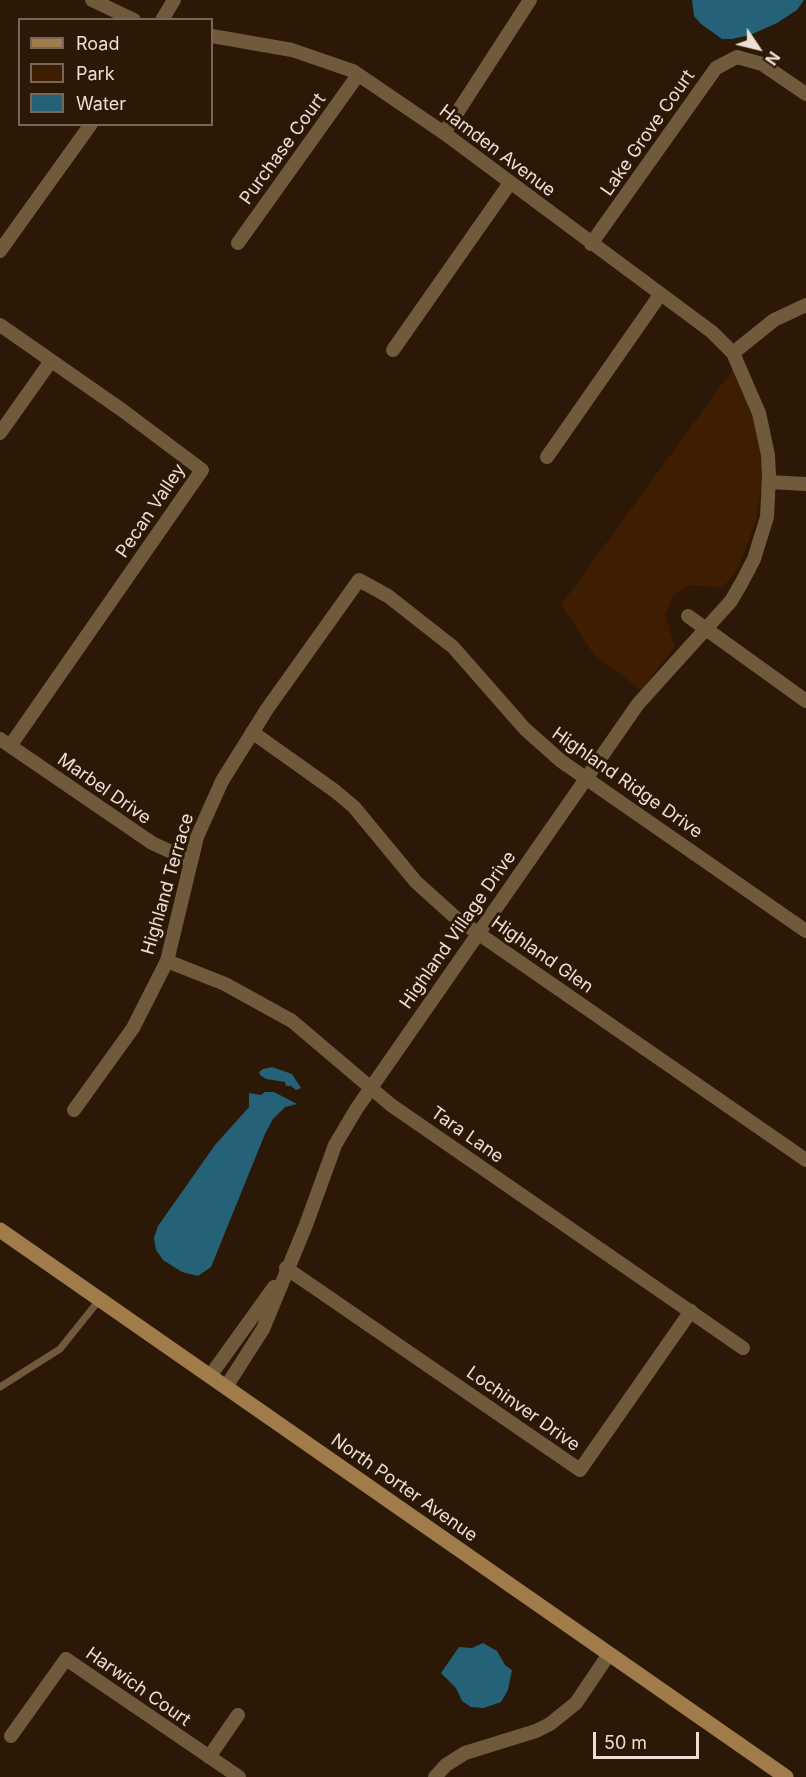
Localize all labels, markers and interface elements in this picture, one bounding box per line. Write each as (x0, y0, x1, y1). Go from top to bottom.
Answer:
legend (18, 18, 213, 126)
north arrow (728, 18, 788, 78)
text: Road (76, 33, 119, 54)
text: N (761, 48, 784, 69)
text: Park (76, 63, 115, 84)
street label: Lake Grove Court (597, 66, 699, 200)
street label: Purchase Court (235, 89, 331, 209)
text: Water (76, 93, 126, 114)
street label: Hamden Avenue (435, 100, 559, 202)
street label: Pecan Valley (112, 460, 190, 562)
street label: Highland Ridge Drive (548, 723, 706, 843)
street label: Marbel Drive (53, 749, 155, 829)
street label: Highland Terrace (137, 811, 199, 957)
street label: Highland Village Drive (395, 847, 521, 1013)
street label: Highland Glen (487, 912, 597, 998)
street label: Tara Lane (426, 1102, 508, 1168)
street label: Lochinver Drive (462, 1362, 584, 1456)
street label: North Porter Avenue (327, 1429, 481, 1547)
street label: Harwich Court (81, 1643, 195, 1731)
scale bar (596, 1720, 702, 1758)
text: 50 m (604, 1732, 647, 1753)

